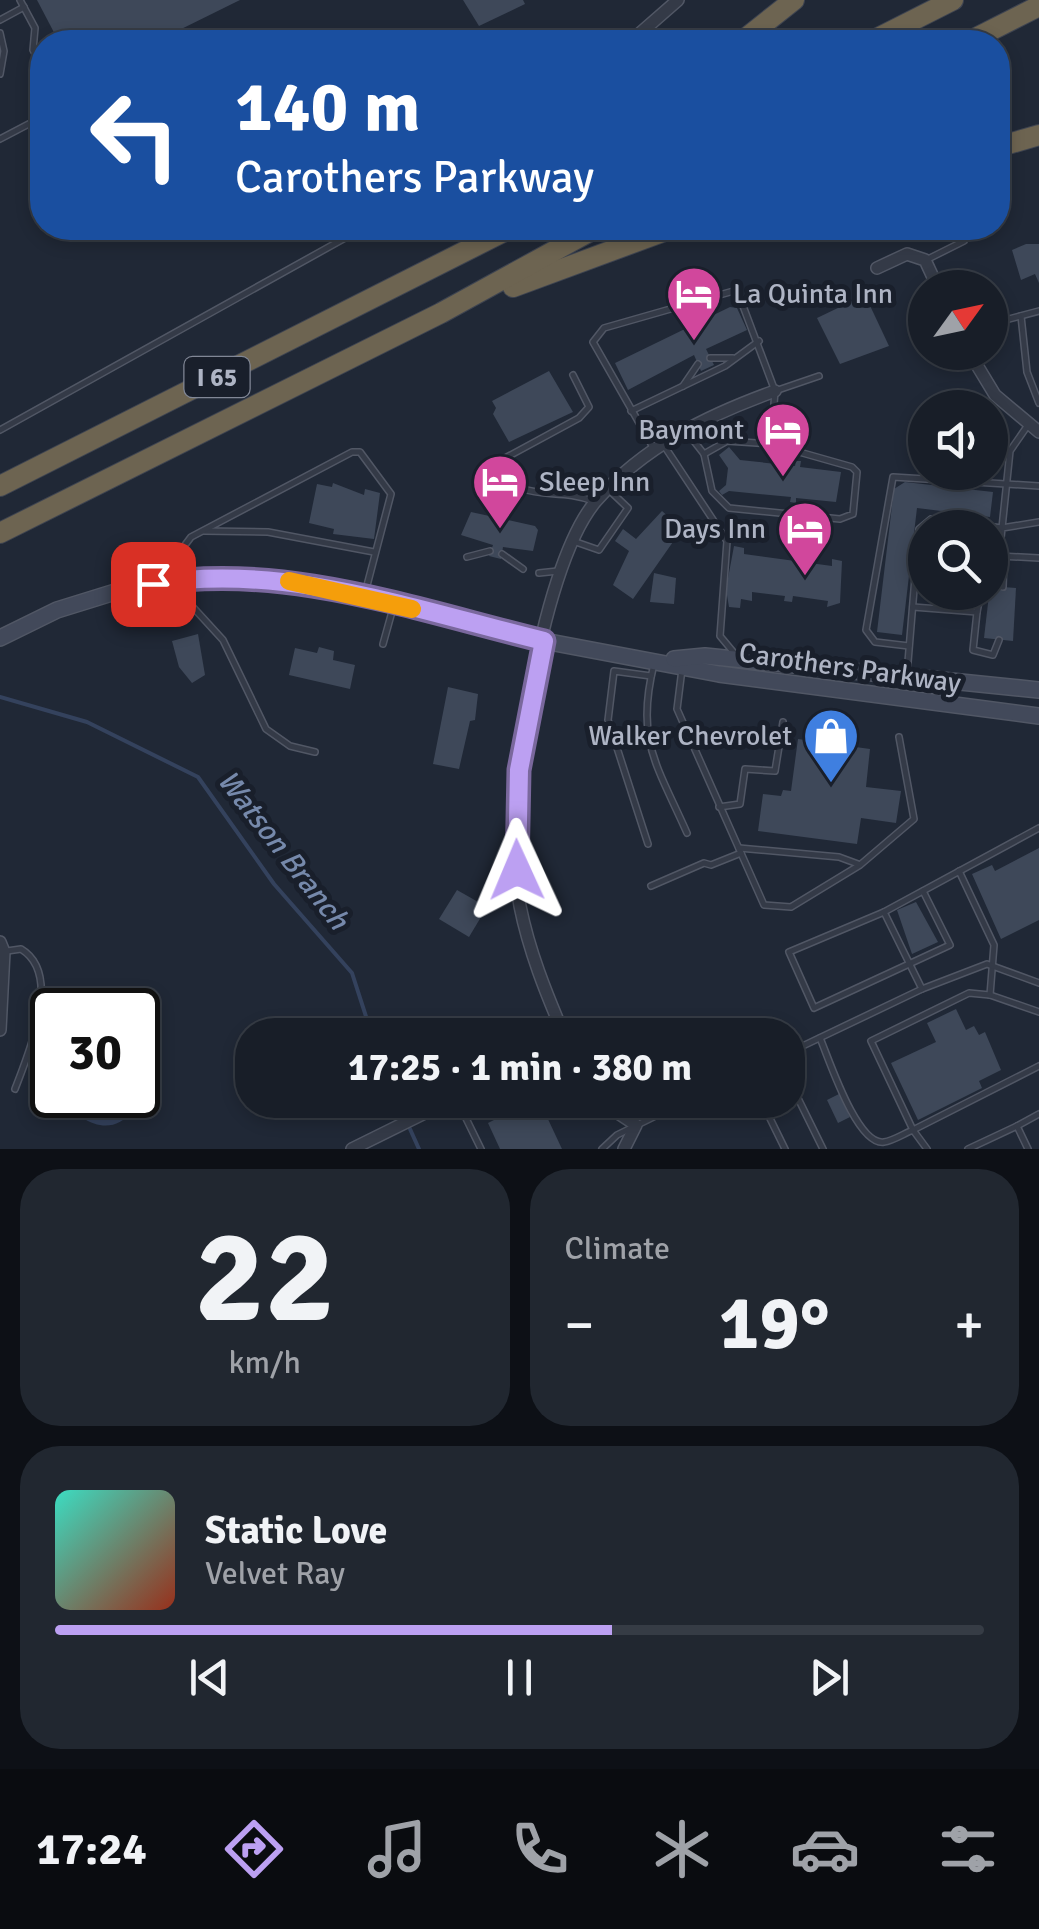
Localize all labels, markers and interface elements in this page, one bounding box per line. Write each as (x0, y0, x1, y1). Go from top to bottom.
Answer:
text: 140 m (235, 64, 420, 150)
icon: left (70, 70, 200, 200)
text: Carothers Parkway (235, 150, 594, 205)
hotel icon: La Quinta Inn (664, 264, 724, 343)
north arrow (908, 270, 1008, 370)
map controls (908, 270, 1008, 610)
place label: La Quinta Inn (733, 277, 893, 311)
road number: I 65 (184, 357, 250, 397)
button: sound (908, 390, 1008, 490)
hotel icon: Baymont (753, 400, 813, 479)
place label: Baymont (638, 413, 744, 447)
hotel icon: Sleep Inn (470, 452, 530, 531)
place label: Sleep Inn (539, 465, 650, 499)
hotel icon: Days Inn (775, 499, 835, 578)
button: search (908, 510, 1008, 610)
place label: Days Inn (664, 512, 766, 546)
pin (111, 542, 196, 627)
icon: arrive (126, 557, 181, 612)
street label: Carothers Parkway (737, 636, 963, 700)
shop icon: Walker Chevrolet (801, 706, 861, 785)
place label: Walker Chevrolet (588, 719, 792, 753)
water label: Watson Branch (209, 763, 357, 938)
position arrow (465, 818, 569, 922)
speed limit sign: 30 (30, 988, 160, 1118)
text: 17:25 · 1 min · 380 m (348, 1044, 692, 1091)
text: 22 (195, 1198, 335, 1358)
text: Climate (565, 1229, 670, 1268)
text: 19° (719, 1277, 830, 1370)
text: − (565, 1291, 594, 1359)
text: + (954, 1291, 984, 1359)
text: km/h (229, 1343, 301, 1382)
text: Static Love (205, 1507, 387, 1554)
text: Velvet Ray (205, 1554, 345, 1593)
icon: previous (182, 1650, 237, 1705)
icon: pause (492, 1650, 547, 1705)
icon: next (802, 1650, 857, 1705)
icon: directions (219, 1814, 289, 1884)
icon: music (362, 1814, 432, 1884)
icon: phone (505, 1814, 575, 1884)
icon: climate (647, 1814, 717, 1884)
icon: car (790, 1814, 860, 1884)
icon: filters (933, 1814, 1003, 1884)
text: 17:24 (36, 1822, 147, 1877)

